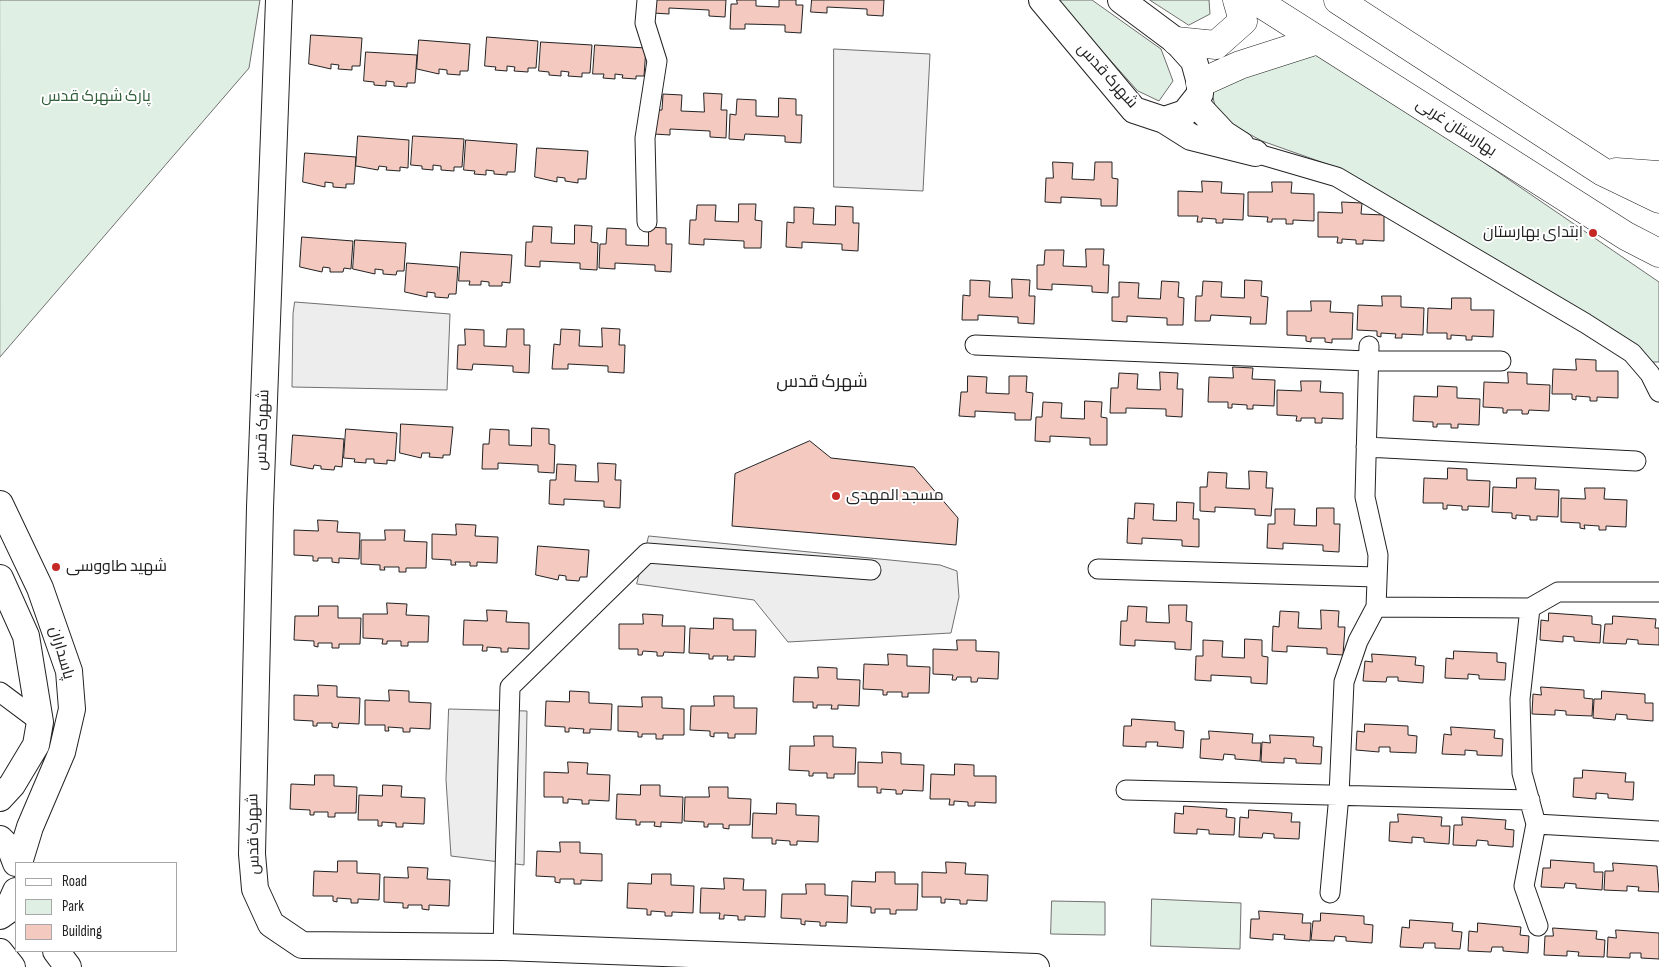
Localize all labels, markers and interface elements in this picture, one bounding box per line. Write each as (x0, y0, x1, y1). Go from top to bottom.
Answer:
street label: شهرک قدس (1073, 39, 1141, 113)
park label: پارک شهرک قدس (41, 87, 151, 107)
street label: بهارستان غربی (1412, 95, 1500, 161)
place label: ابتدای بهارستان (1483, 223, 1583, 243)
marker: ابتدای بهارستان (1587, 227, 1599, 239)
district label: شهرک قدس (776, 371, 868, 393)
street label: شهرک قدس (252, 389, 274, 471)
place label: مسجد المهدی (846, 486, 944, 506)
marker: مسجد المهدی (830, 490, 842, 502)
place label: شهید طاووسی (66, 557, 167, 577)
marker: شهید طاووسی (50, 561, 62, 573)
street label: پاسداران (44, 624, 78, 682)
street label: شهرک قدس (244, 793, 264, 875)
legend (15, 862, 178, 952)
text: Road (62, 872, 87, 891)
text: Park (62, 897, 84, 916)
text: Building (62, 922, 102, 941)

